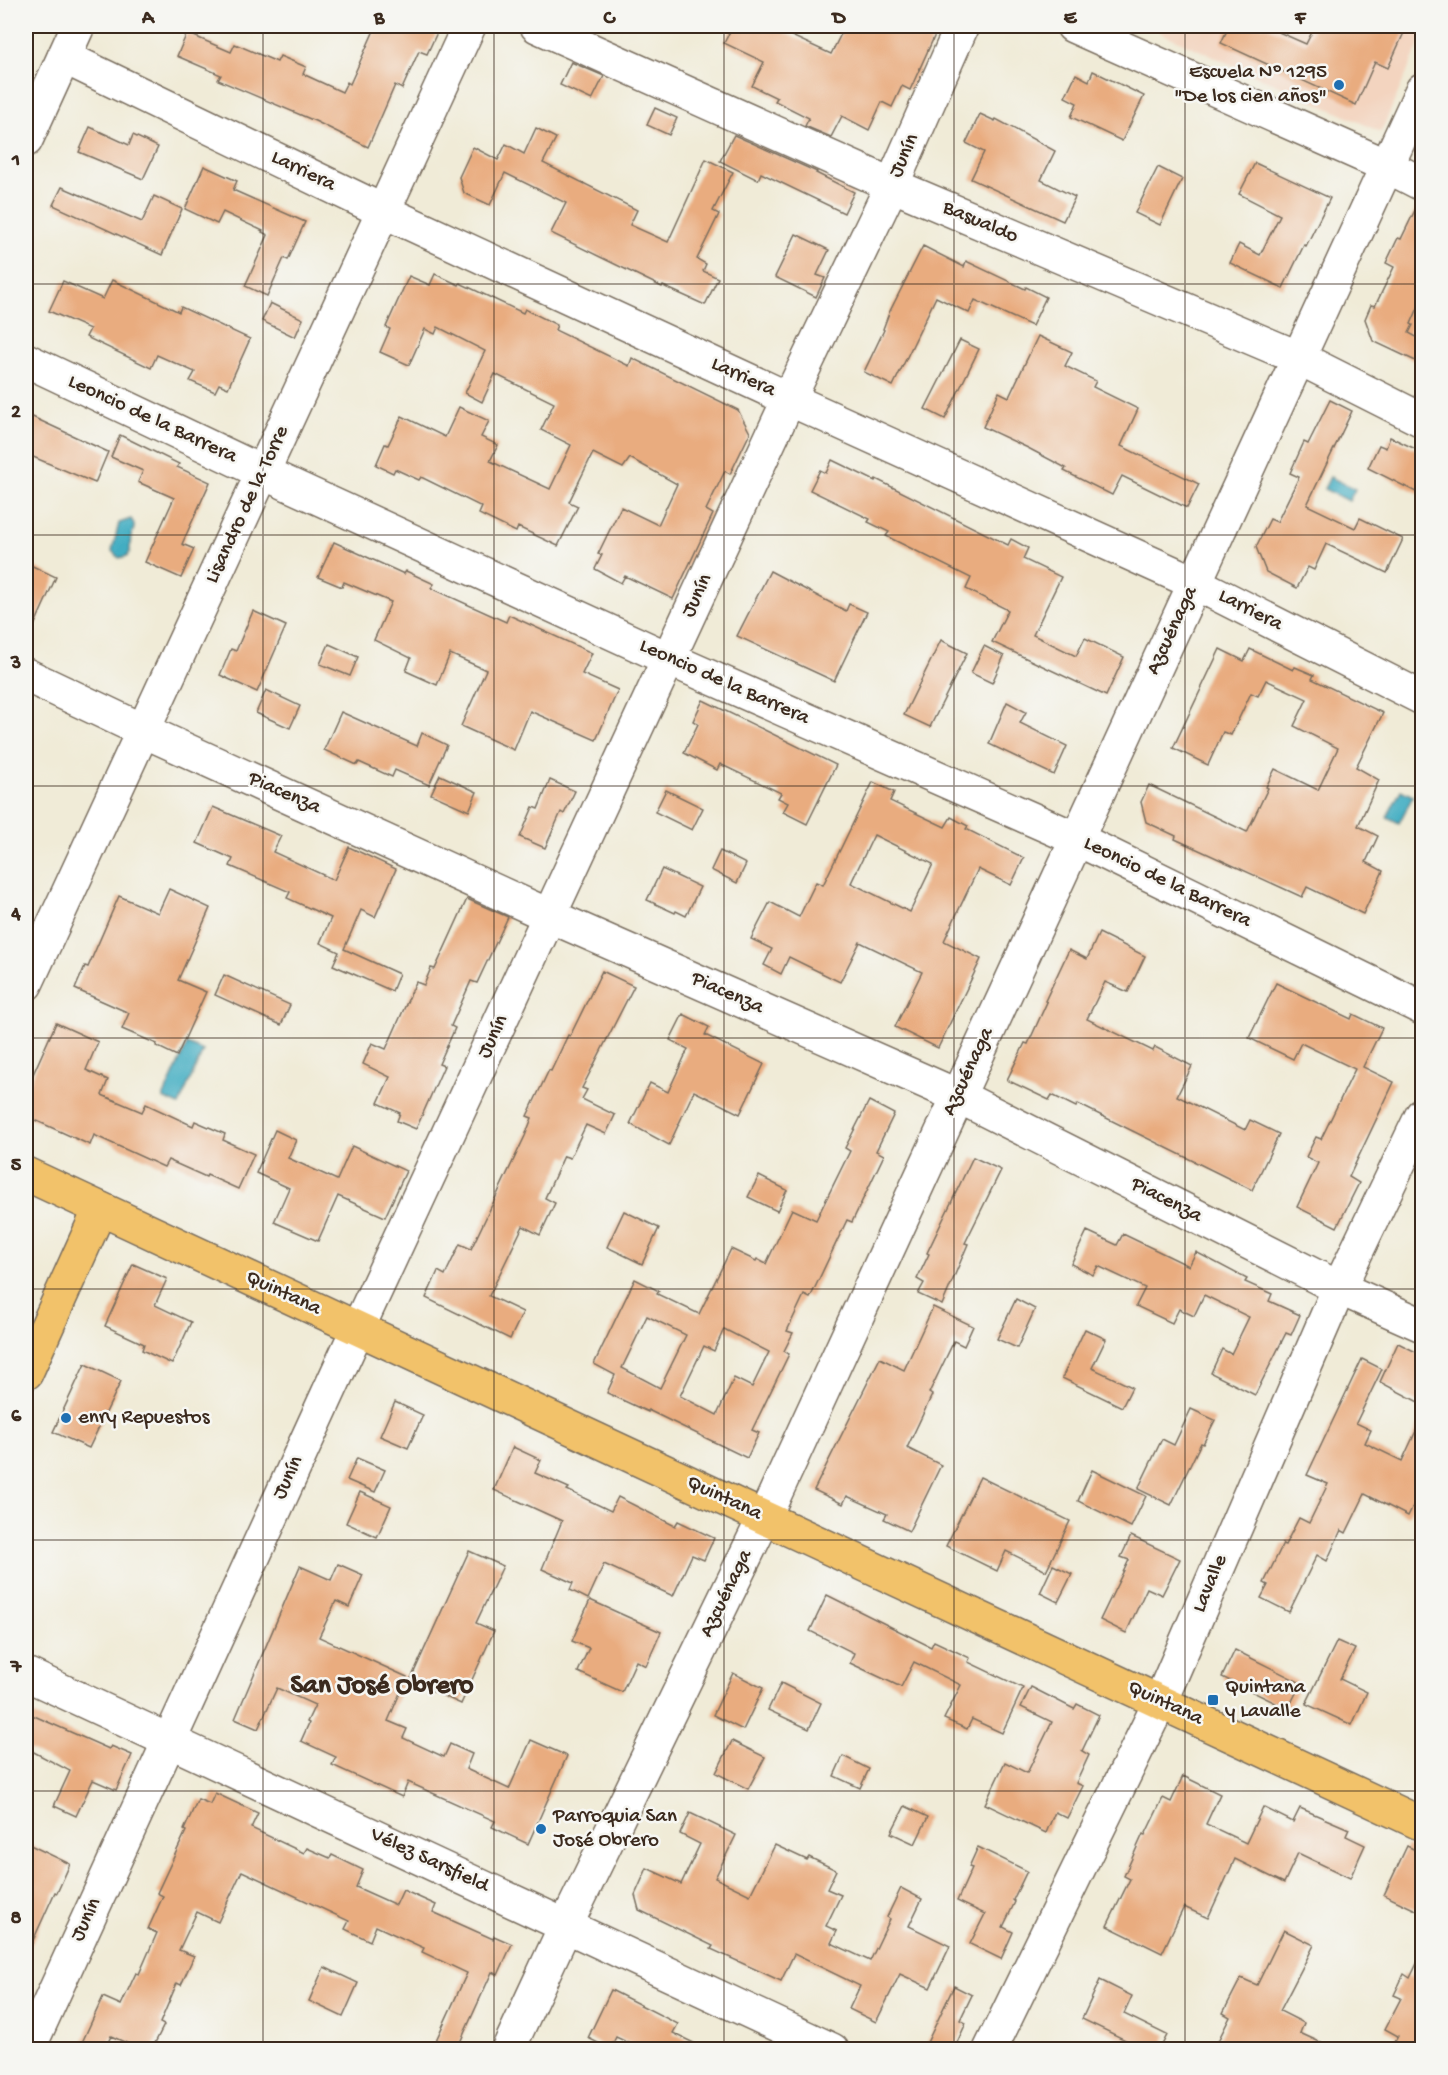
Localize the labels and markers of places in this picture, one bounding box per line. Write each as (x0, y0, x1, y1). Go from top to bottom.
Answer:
place label: Escuela Nº 1295 "De los cien años" (1174, 61, 1327, 110)
marker: Escuela Nº 1295 "De los cien años" (1332, 78, 1346, 92)
place label: enry Repuestos (78, 1406, 211, 1431)
marker: enry Repuestos (59, 1411, 73, 1425)
place label: Quintana y Lavalle (1225, 1676, 1307, 1725)
marker: Quintana y Lavalle (1206, 1693, 1220, 1707)
place label: Parroquia San José Obrero (552, 1805, 677, 1854)
marker: Parroquia San José Obrero (534, 1822, 548, 1836)

